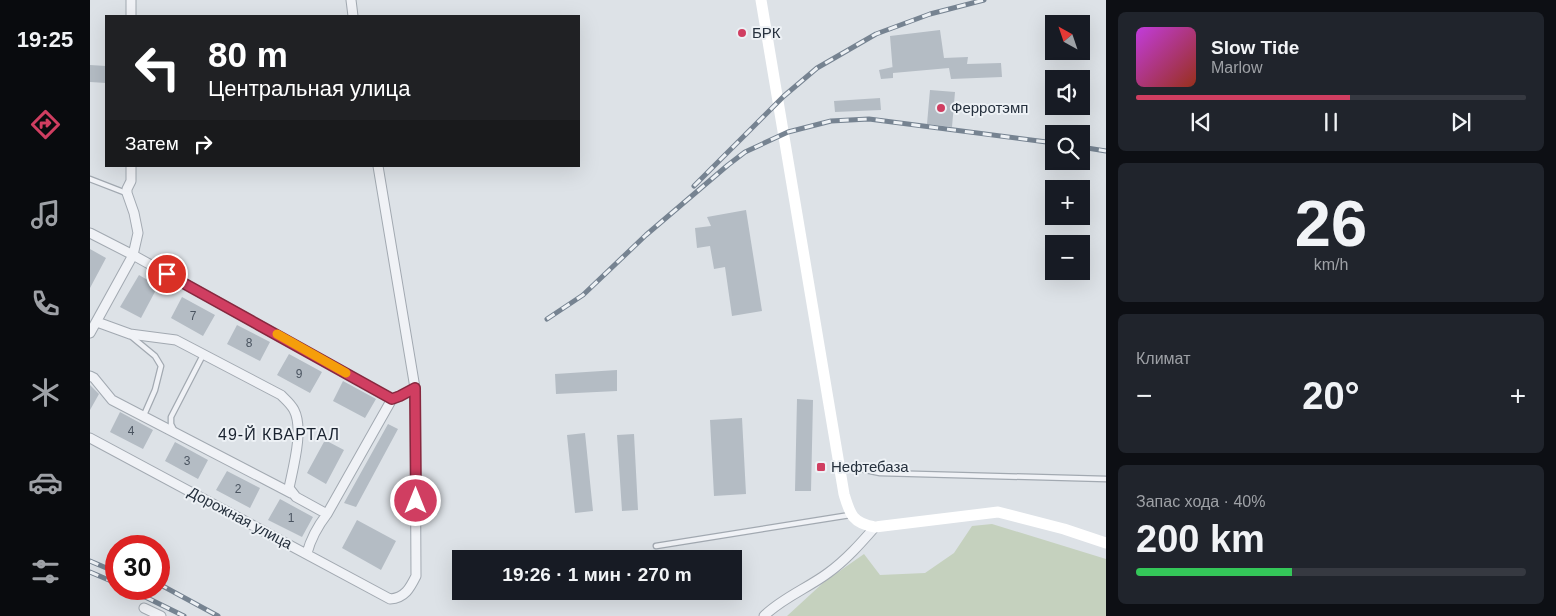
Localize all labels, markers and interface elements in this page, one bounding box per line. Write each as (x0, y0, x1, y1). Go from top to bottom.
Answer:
north arrow (1045, 15, 1090, 60)
map controls (1045, 15, 1090, 280)
place label: БРК (752, 24, 781, 41)
text: 19:25 (17, 27, 73, 52)
marker: БРК (736, 27, 748, 39)
icon: left (125, 35, 190, 100)
text: 80 m (208, 35, 288, 74)
text: Slow Tide (1211, 37, 1299, 58)
text: Marlow (1211, 59, 1263, 76)
button: sound (1045, 70, 1090, 115)
text: Центральная улица (208, 76, 410, 101)
place label: Ферротэмп (951, 99, 1028, 116)
marker: Ферротэмп (935, 102, 947, 114)
icon: directions (28, 107, 63, 142)
icon: previous (1187, 108, 1215, 136)
icon: pause (1317, 108, 1345, 136)
icon: next (1447, 108, 1475, 136)
button: search (1045, 125, 1090, 170)
icon: right (189, 130, 217, 158)
text: Затем (125, 133, 179, 154)
button: + (1045, 180, 1090, 225)
text: 26 (1295, 187, 1367, 260)
icon: music (28, 197, 63, 232)
button: − (1045, 235, 1090, 280)
pin (146, 253, 188, 295)
text: km/h (1314, 256, 1348, 273)
icon: arrive (153, 260, 181, 288)
icon: phone (28, 286, 63, 321)
house number: 7 (190, 309, 197, 323)
house number: 8 (246, 336, 253, 350)
text: Климат (1136, 350, 1190, 367)
house number: 9 (296, 367, 303, 381)
icon: climate (28, 375, 63, 410)
text: 20° (1302, 375, 1360, 417)
text: − (1136, 380, 1152, 411)
text: + (1510, 380, 1526, 411)
house number: 4 (128, 424, 135, 438)
district label: 49-Й КВАРТАЛ (218, 425, 340, 443)
house number: 3 (184, 454, 191, 468)
place label: Нефтебаза (831, 458, 909, 475)
marker: Нефтебаза (815, 461, 827, 473)
icon: car (28, 465, 63, 500)
position arrow (389, 474, 441, 526)
house number: 2 (235, 482, 242, 496)
street label: Дорожная улица (185, 483, 296, 552)
text: Запас хода · 40% (1136, 493, 1265, 510)
house number: 1 (288, 511, 295, 525)
text: 200 km (1136, 518, 1265, 560)
speed limit sign: 30 (105, 535, 170, 600)
icon: filters (28, 554, 63, 589)
text: 19:26 · 1 мин · 270 m (502, 564, 692, 585)

